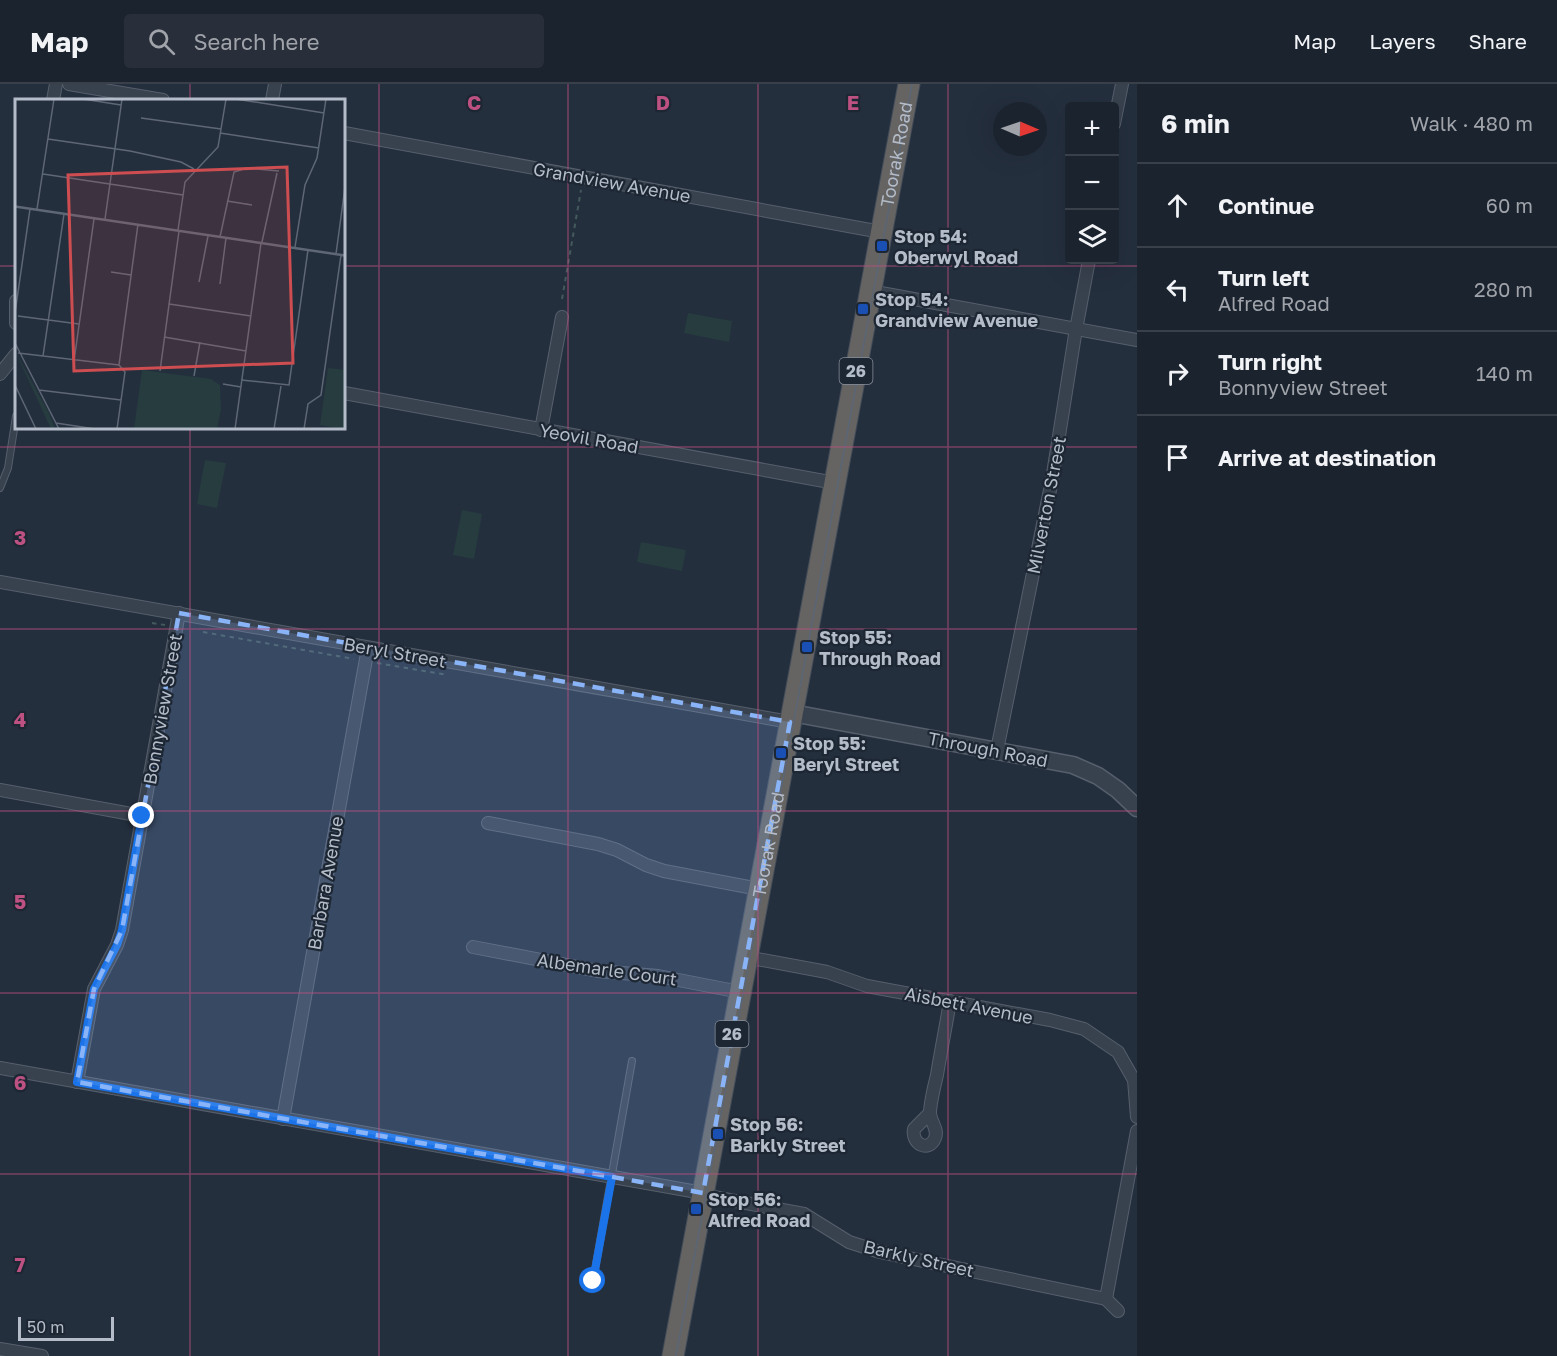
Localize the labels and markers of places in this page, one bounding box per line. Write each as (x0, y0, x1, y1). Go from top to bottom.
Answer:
place label: Stop 54: Oberwyl Road (894, 225, 1018, 268)
marker: Stop 54: Oberwyl Road (875, 239, 889, 253)
place label: Stop 54: Grandview Avenue (875, 288, 1039, 331)
marker: Stop 54: Grandview Avenue (856, 302, 870, 316)
place label: Stop 55: Through Road (819, 626, 941, 669)
marker: Stop 55: Through Road (800, 640, 814, 654)
place label: Stop 55: Beryl Street (793, 732, 899, 775)
marker: Stop 55: Beryl Street (774, 746, 788, 760)
place label: Stop 56: Barkly Street (730, 1113, 846, 1156)
marker: Stop 56: Barkly Street (711, 1127, 725, 1141)
place label: Stop 56: Alfred Road (708, 1188, 810, 1231)
marker: Stop 56: Alfred Road (689, 1202, 703, 1216)

